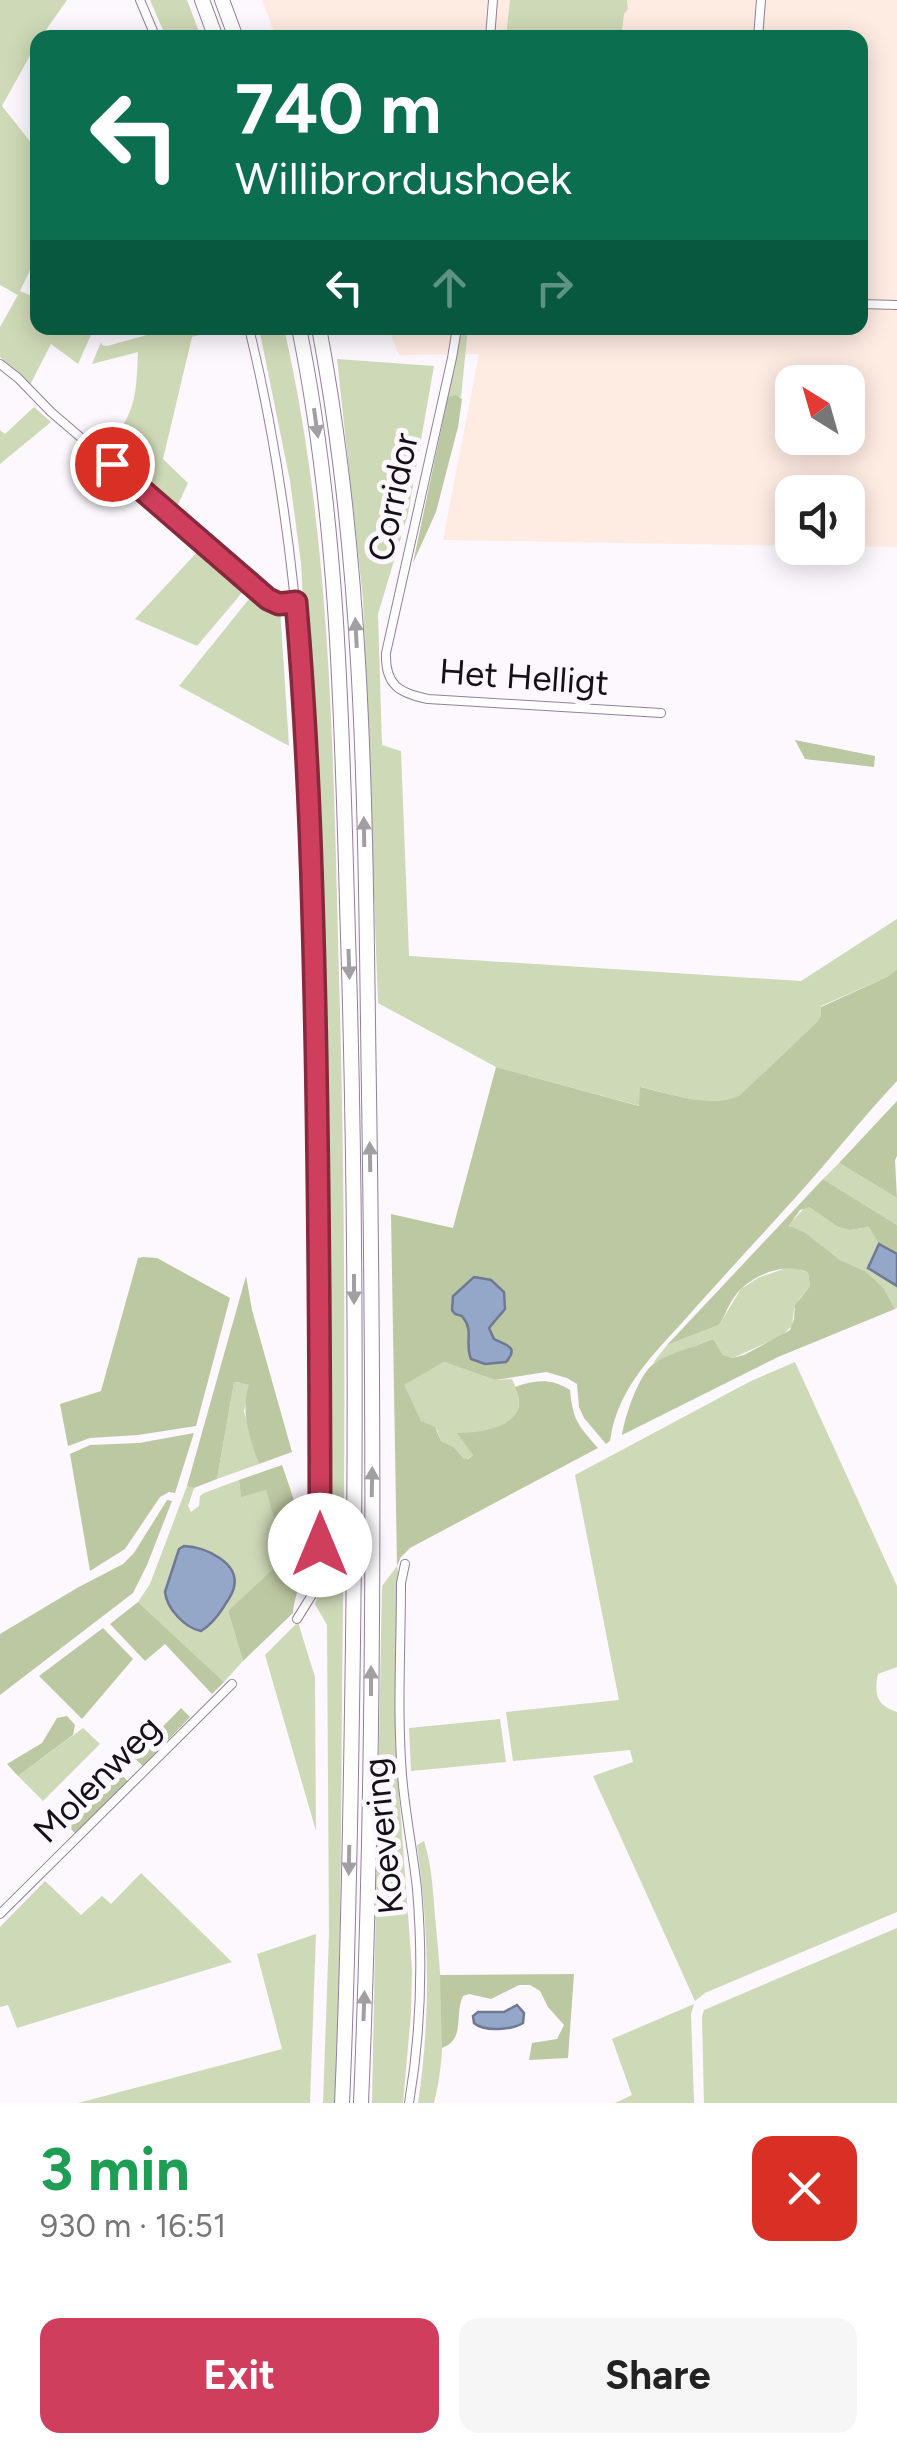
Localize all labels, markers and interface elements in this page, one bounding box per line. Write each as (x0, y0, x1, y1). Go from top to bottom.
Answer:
text: 740 m (235, 66, 441, 151)
icon: left (70, 70, 200, 200)
text: Willibrordushoek (235, 151, 572, 205)
icon: left (317, 260, 372, 315)
icon: ahead (422, 260, 477, 315)
icon: right (527, 260, 582, 315)
north arrow (775, 365, 865, 455)
map controls (775, 365, 865, 565)
one-way arrow (308, 408, 324, 440)
pin (70, 422, 155, 507)
street label: Corridor (359, 429, 427, 565)
icon: arrive (85, 437, 140, 492)
button: sound (775, 475, 865, 565)
one-way arrow (348, 616, 364, 648)
street label: Het Helligt (438, 650, 610, 704)
one-way arrow (355, 816, 371, 848)
one-way arrow (341, 948, 357, 980)
one-way arrow (362, 1140, 378, 1172)
one-way arrow (346, 1273, 362, 1305)
one-way arrow (365, 1465, 381, 1497)
position arrow (268, 1493, 372, 1597)
one-way arrow (363, 1664, 379, 1696)
street label: Molenweg (25, 1707, 169, 1851)
street label: Koevering (354, 1756, 412, 1916)
one-way arrow (341, 1845, 357, 1877)
one-way arrow (356, 1989, 372, 2021)
text: 3 min (40, 2133, 190, 2205)
button: close (752, 2136, 857, 2241)
text: 930 m · 16:51 (40, 2207, 226, 2245)
button: Exit (40, 2318, 439, 2433)
button: Share (459, 2318, 857, 2433)

